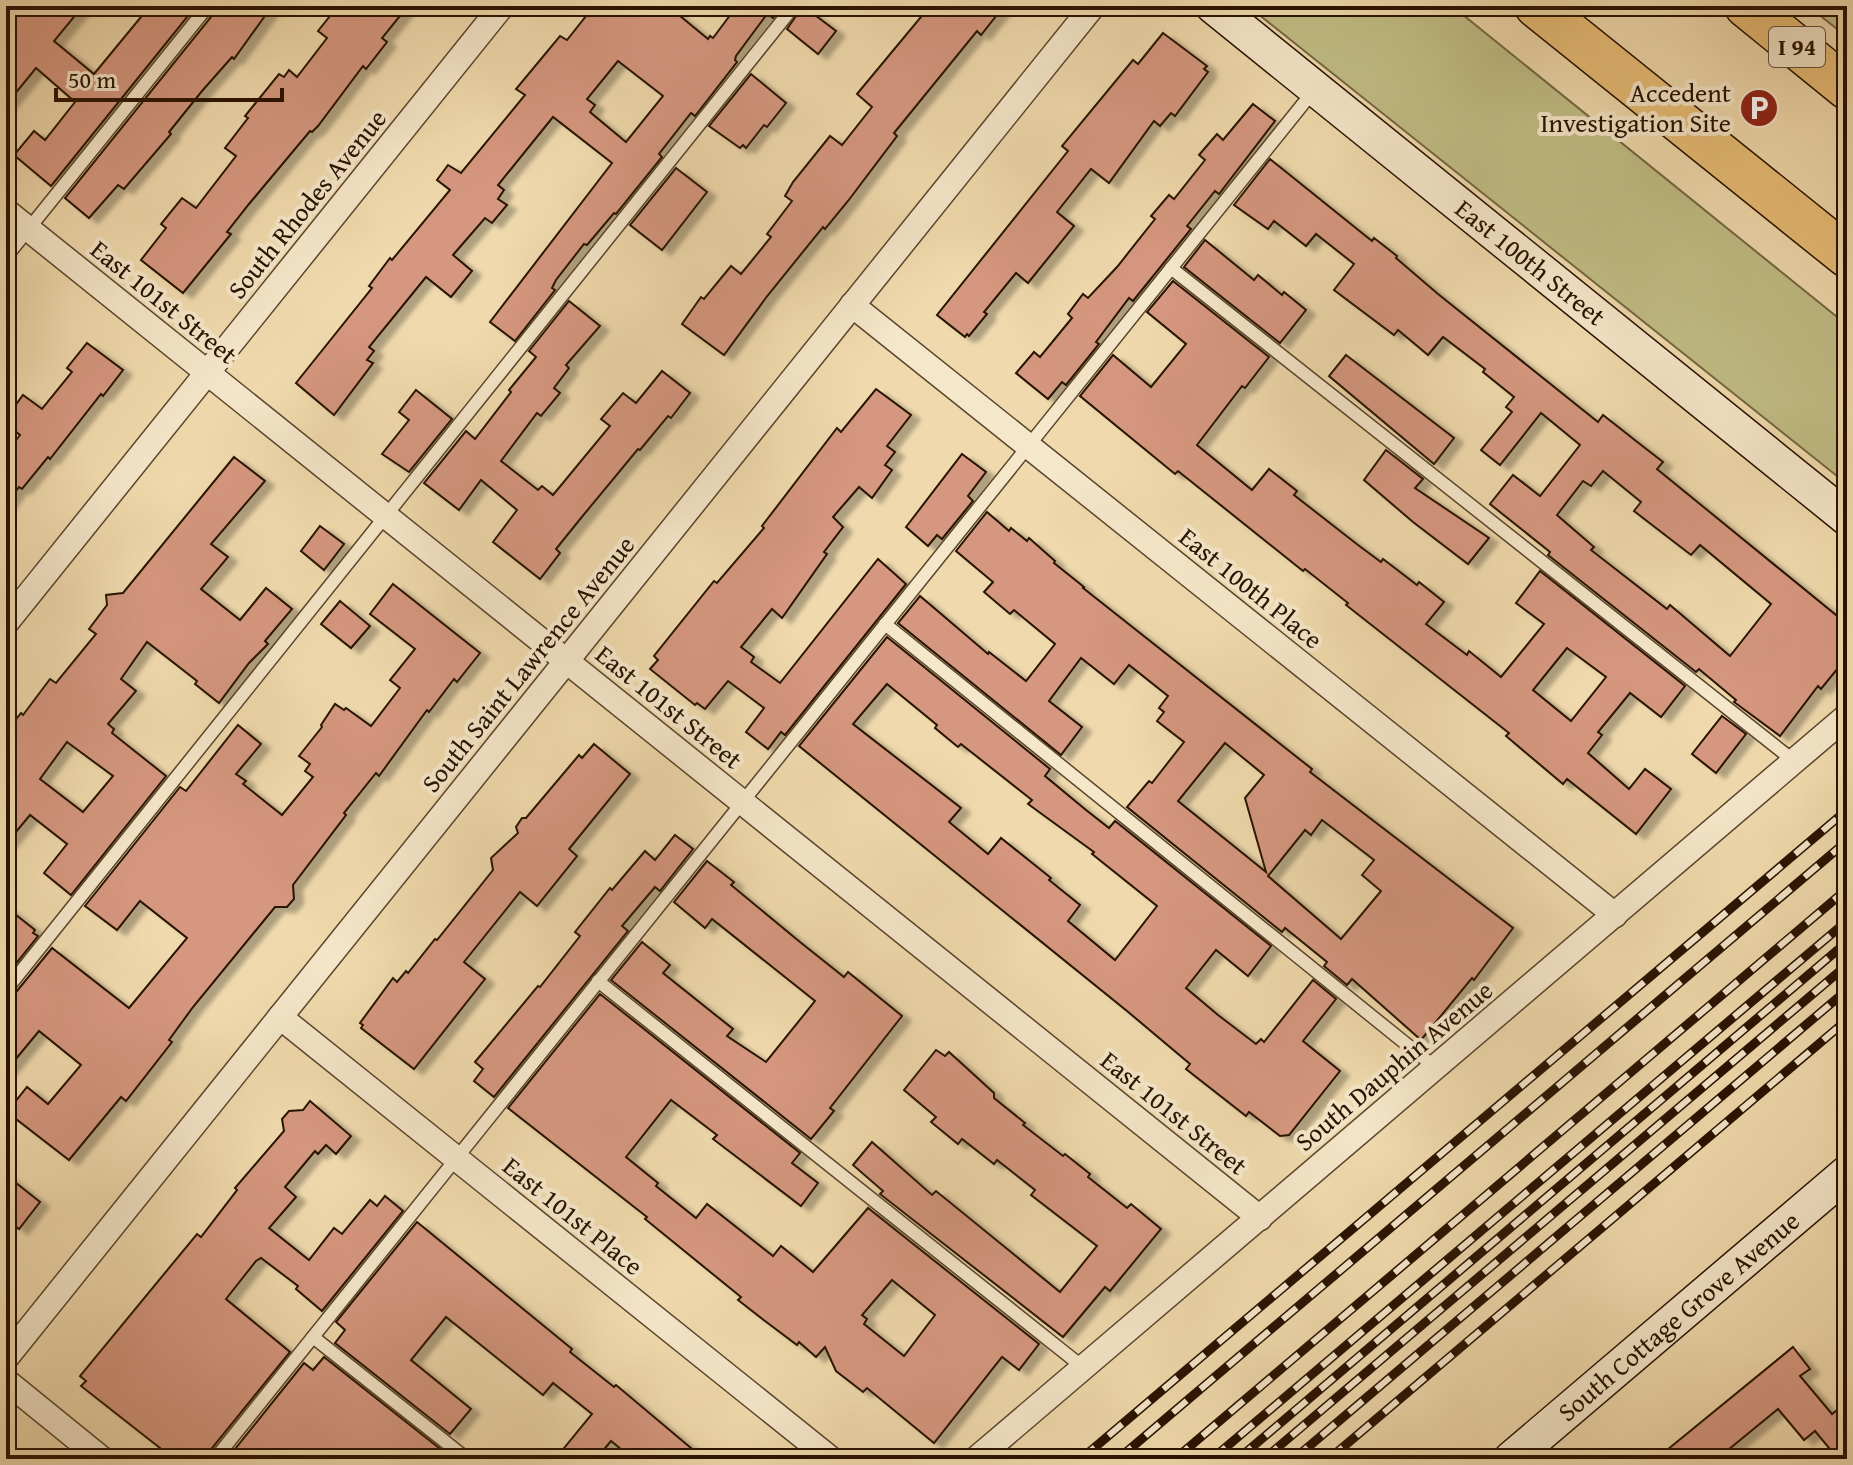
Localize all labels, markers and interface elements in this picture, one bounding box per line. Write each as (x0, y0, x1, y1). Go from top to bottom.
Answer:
road number: I 94 (1769, 27, 1825, 67)
scale bar (56, 52, 282, 102)
text: 50 m (68, 62, 116, 97)
place label: Accedent Investigation Site (1540, 73, 1731, 142)
parking icon: Accedent Investigation Site (1738, 87, 1780, 129)
street label: South Rhodes Avenue (218, 100, 396, 307)
street label: East 100th Street (1447, 189, 1614, 335)
street label: East 101st Street (82, 230, 246, 373)
street label: East 100th Place (1171, 517, 1332, 658)
street label: South Saint Lawrence Avenue (412, 527, 644, 801)
street label: East 101st Street (587, 635, 751, 778)
street label: South Dauphin Avenue (1286, 971, 1501, 1160)
street label: East 101st Street (1092, 1041, 1256, 1184)
street label: East 101st Place (495, 1147, 652, 1284)
street label: South Cottage Grove Avenue (1549, 1202, 1808, 1430)

